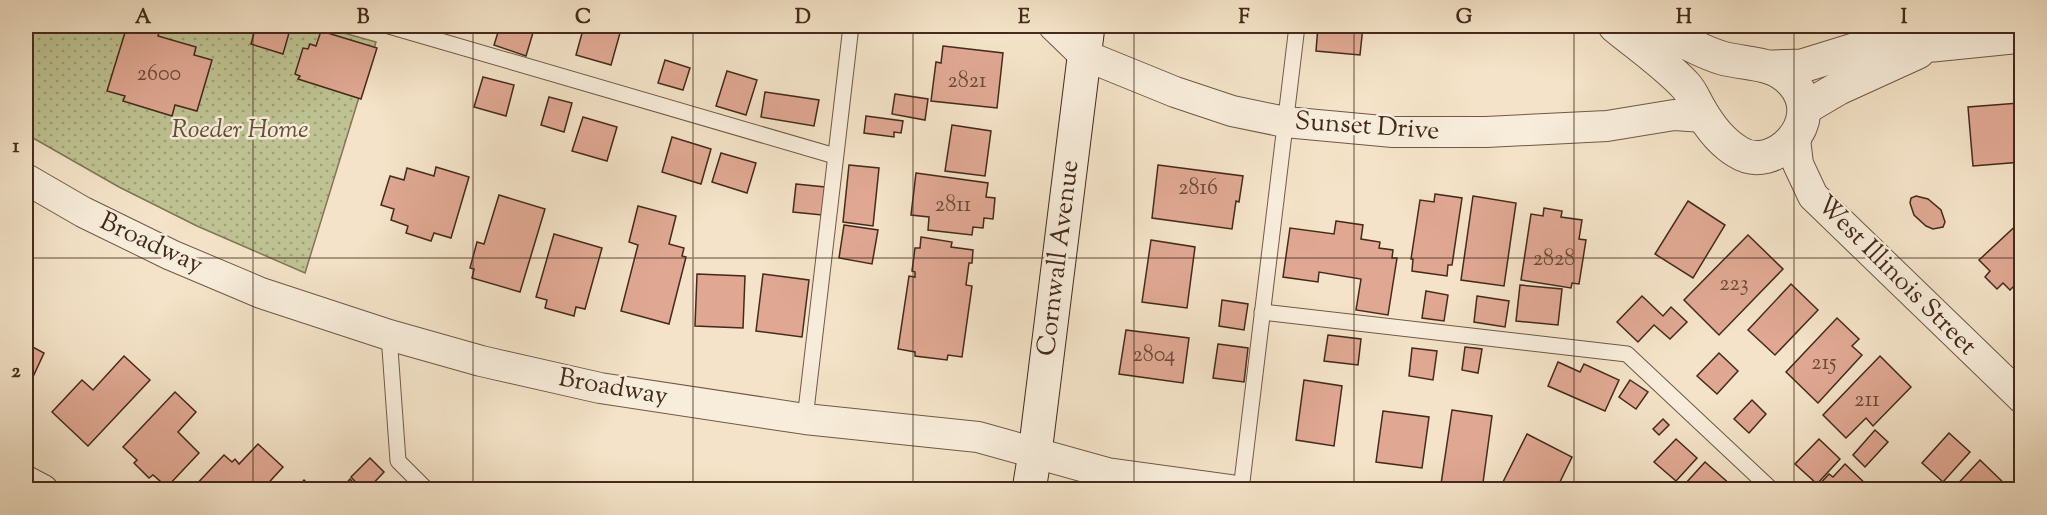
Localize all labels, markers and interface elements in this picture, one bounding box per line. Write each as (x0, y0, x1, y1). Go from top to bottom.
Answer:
text: A (135, 4, 152, 33)
text: B (357, 4, 370, 33)
text: C (575, 4, 591, 33)
text: D (795, 4, 811, 33)
text: E (1018, 4, 1031, 33)
text: F (1238, 4, 1250, 33)
text: G (1456, 4, 1473, 33)
text: H (1676, 4, 1692, 33)
text: I (1901, 4, 1908, 33)
house number: 2600 (137, 59, 181, 91)
house number: 2821 (948, 66, 987, 98)
street label: Sunset Drive (1293, 103, 1441, 151)
park label: Roeder Home (171, 112, 309, 149)
text: 1 (13, 133, 20, 162)
street label: Cornwall Avenue (1029, 158, 1089, 358)
house number: 2816 (1178, 173, 1218, 205)
street label: West Illinois Street (1808, 188, 1985, 365)
house number: 2811 (935, 190, 972, 222)
street label: Broadway (93, 204, 209, 284)
house number: 2828 (1533, 244, 1575, 276)
house number: 223 (1719, 269, 1749, 301)
house number: 2804 (1133, 340, 1175, 372)
house number: 215 (1811, 348, 1837, 380)
text: 2 (11, 358, 21, 387)
street label: Broadway (555, 360, 671, 416)
house number: 211 (1854, 385, 1880, 417)

